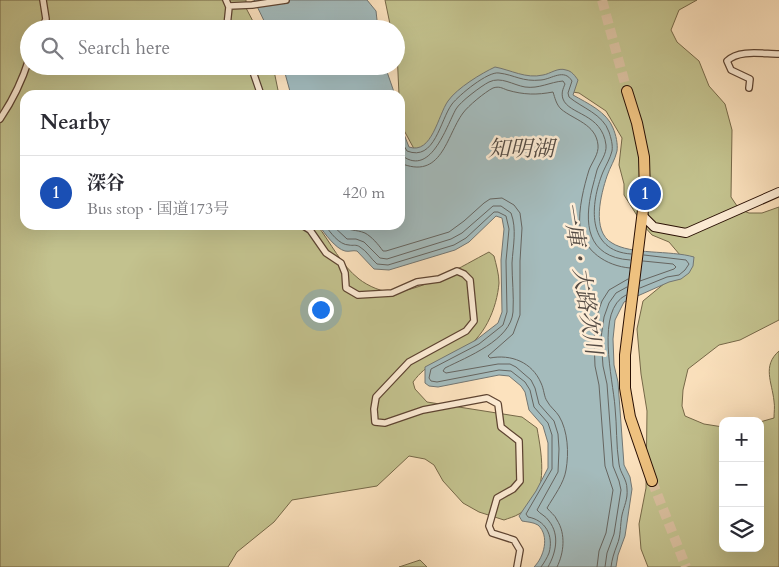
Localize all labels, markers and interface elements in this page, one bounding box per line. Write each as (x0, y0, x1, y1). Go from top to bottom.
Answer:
search box (20, 20, 405, 75)
icon: search (38, 34, 66, 62)
text: Search here (78, 35, 170, 61)
text: Nearby (40, 108, 111, 137)
water label: 知明湖 (488, 134, 558, 164)
text: 深谷 (87, 170, 125, 196)
pin: 1 (629, 175, 661, 213)
text: 1 (52, 182, 60, 204)
text: 420 m (343, 182, 385, 204)
text: Bus stop · 国道173号 (87, 198, 229, 220)
water label: 一庫・大路次川 (555, 200, 609, 359)
your location (308, 297, 334, 323)
map controls (719, 417, 764, 552)
button: + (719, 417, 764, 462)
button: − (719, 462, 764, 507)
button: layers (719, 507, 764, 552)

